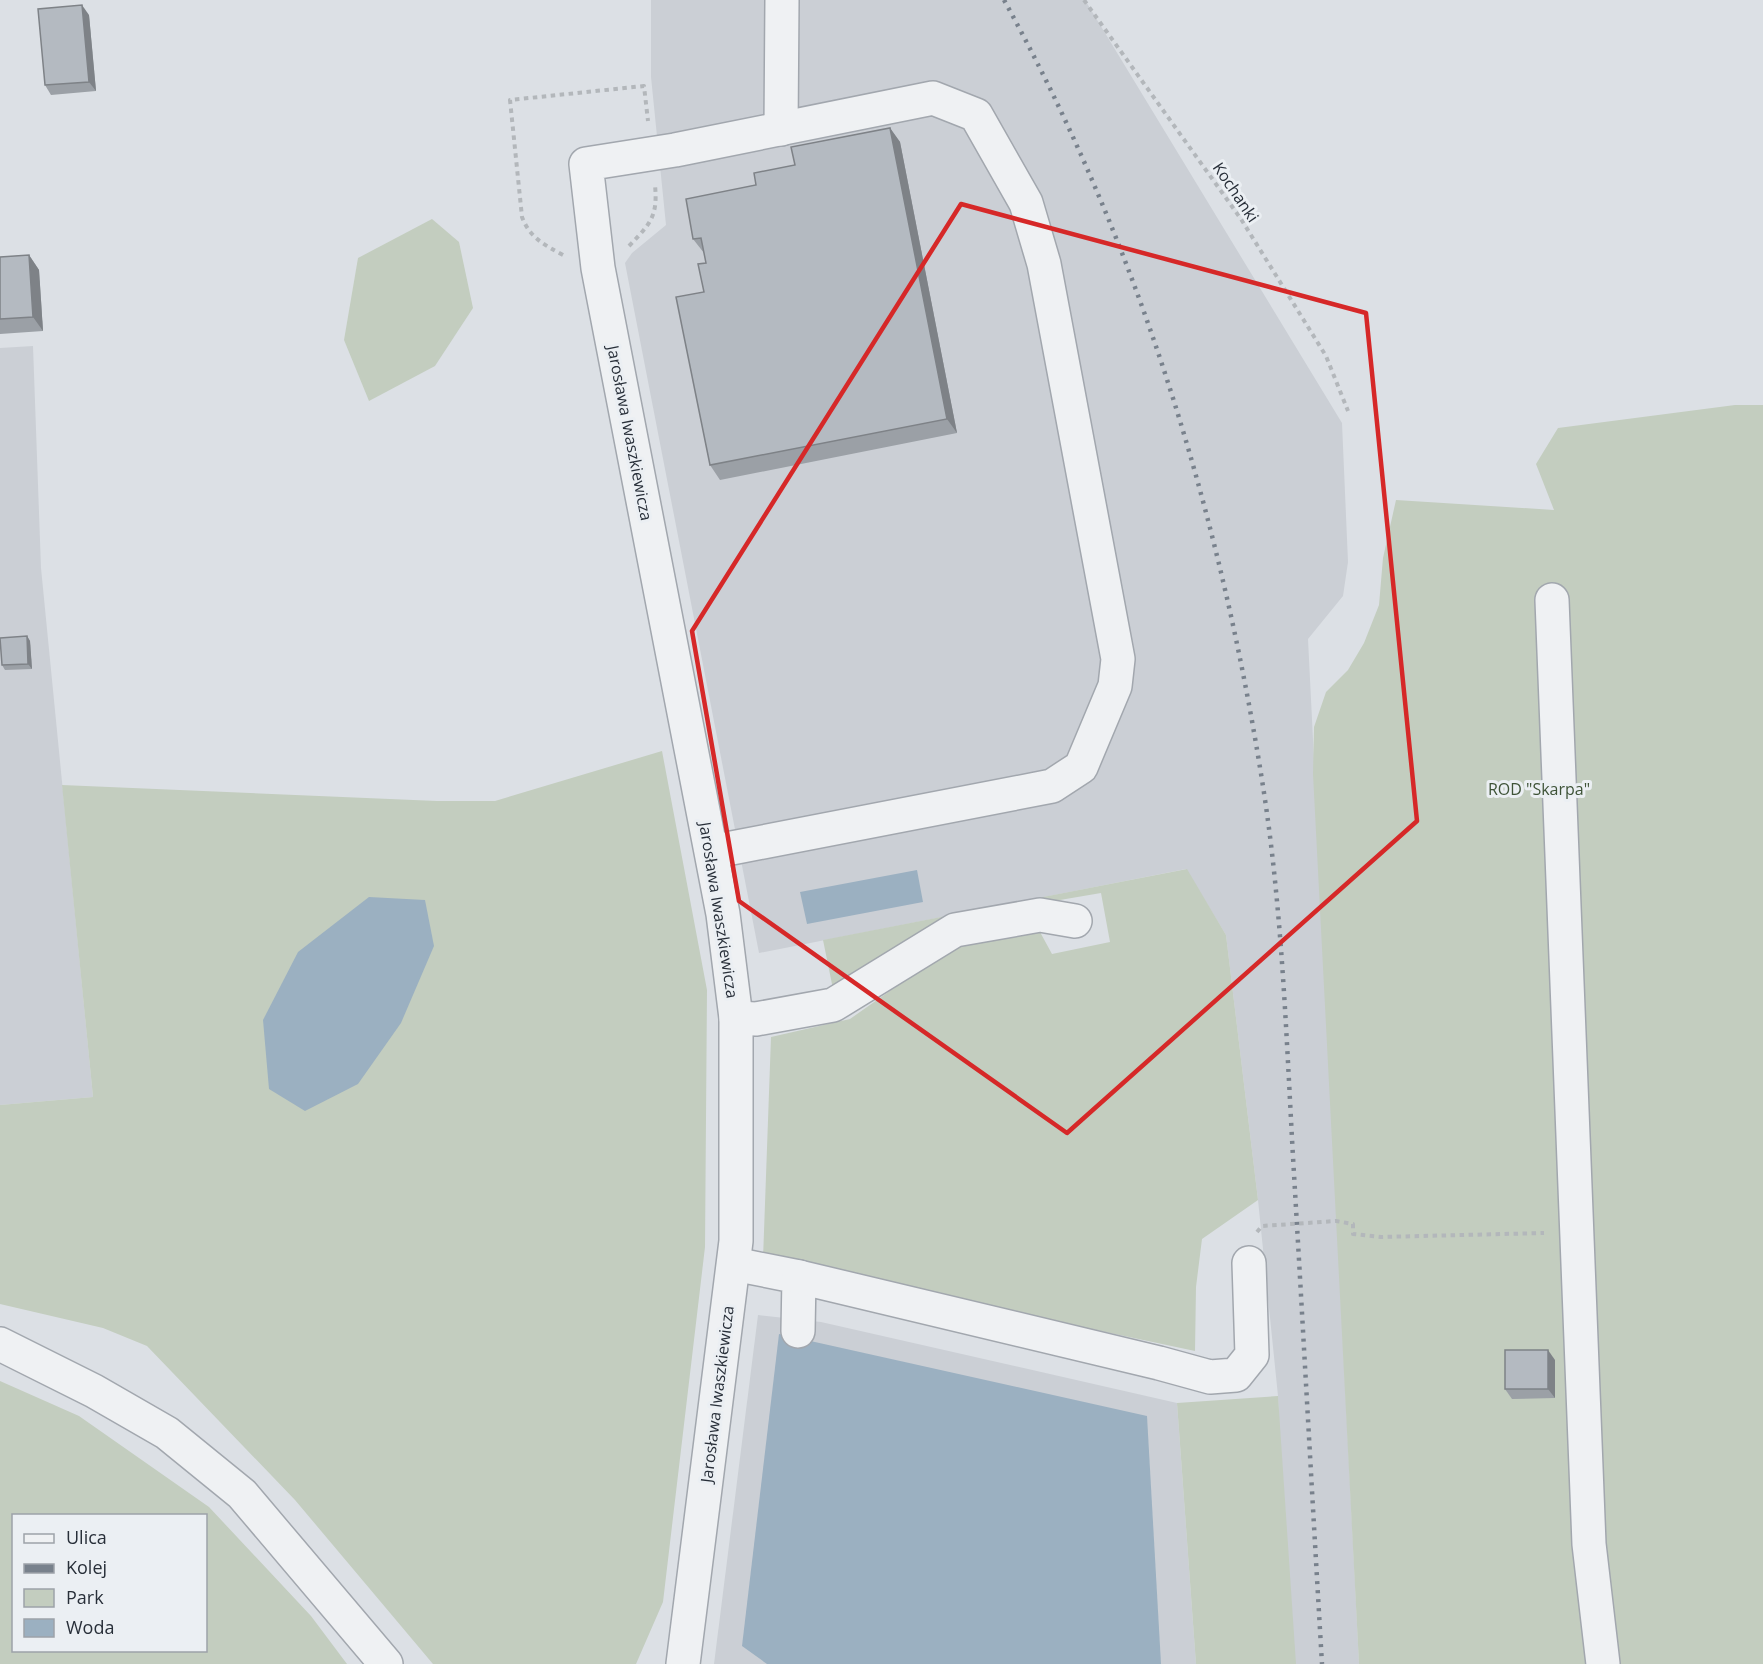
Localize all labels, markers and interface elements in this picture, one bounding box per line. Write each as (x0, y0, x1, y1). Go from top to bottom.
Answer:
street label: Kochanki (1208, 158, 1264, 226)
street label: Jarosława Iwaszkiewicza (602, 341, 658, 523)
park label: ROD "Skarpa" (1488, 778, 1590, 800)
street label: Jarosława Iwaszkiewicza (694, 818, 744, 1000)
street label: Jarosława Iwaszkiewicza (695, 1304, 739, 1486)
legend (12, 1514, 207, 1652)
text: Ulica (66, 1525, 107, 1549)
text: Kolej (66, 1555, 107, 1579)
text: Park (66, 1585, 104, 1609)
text: Woda (66, 1615, 114, 1639)

